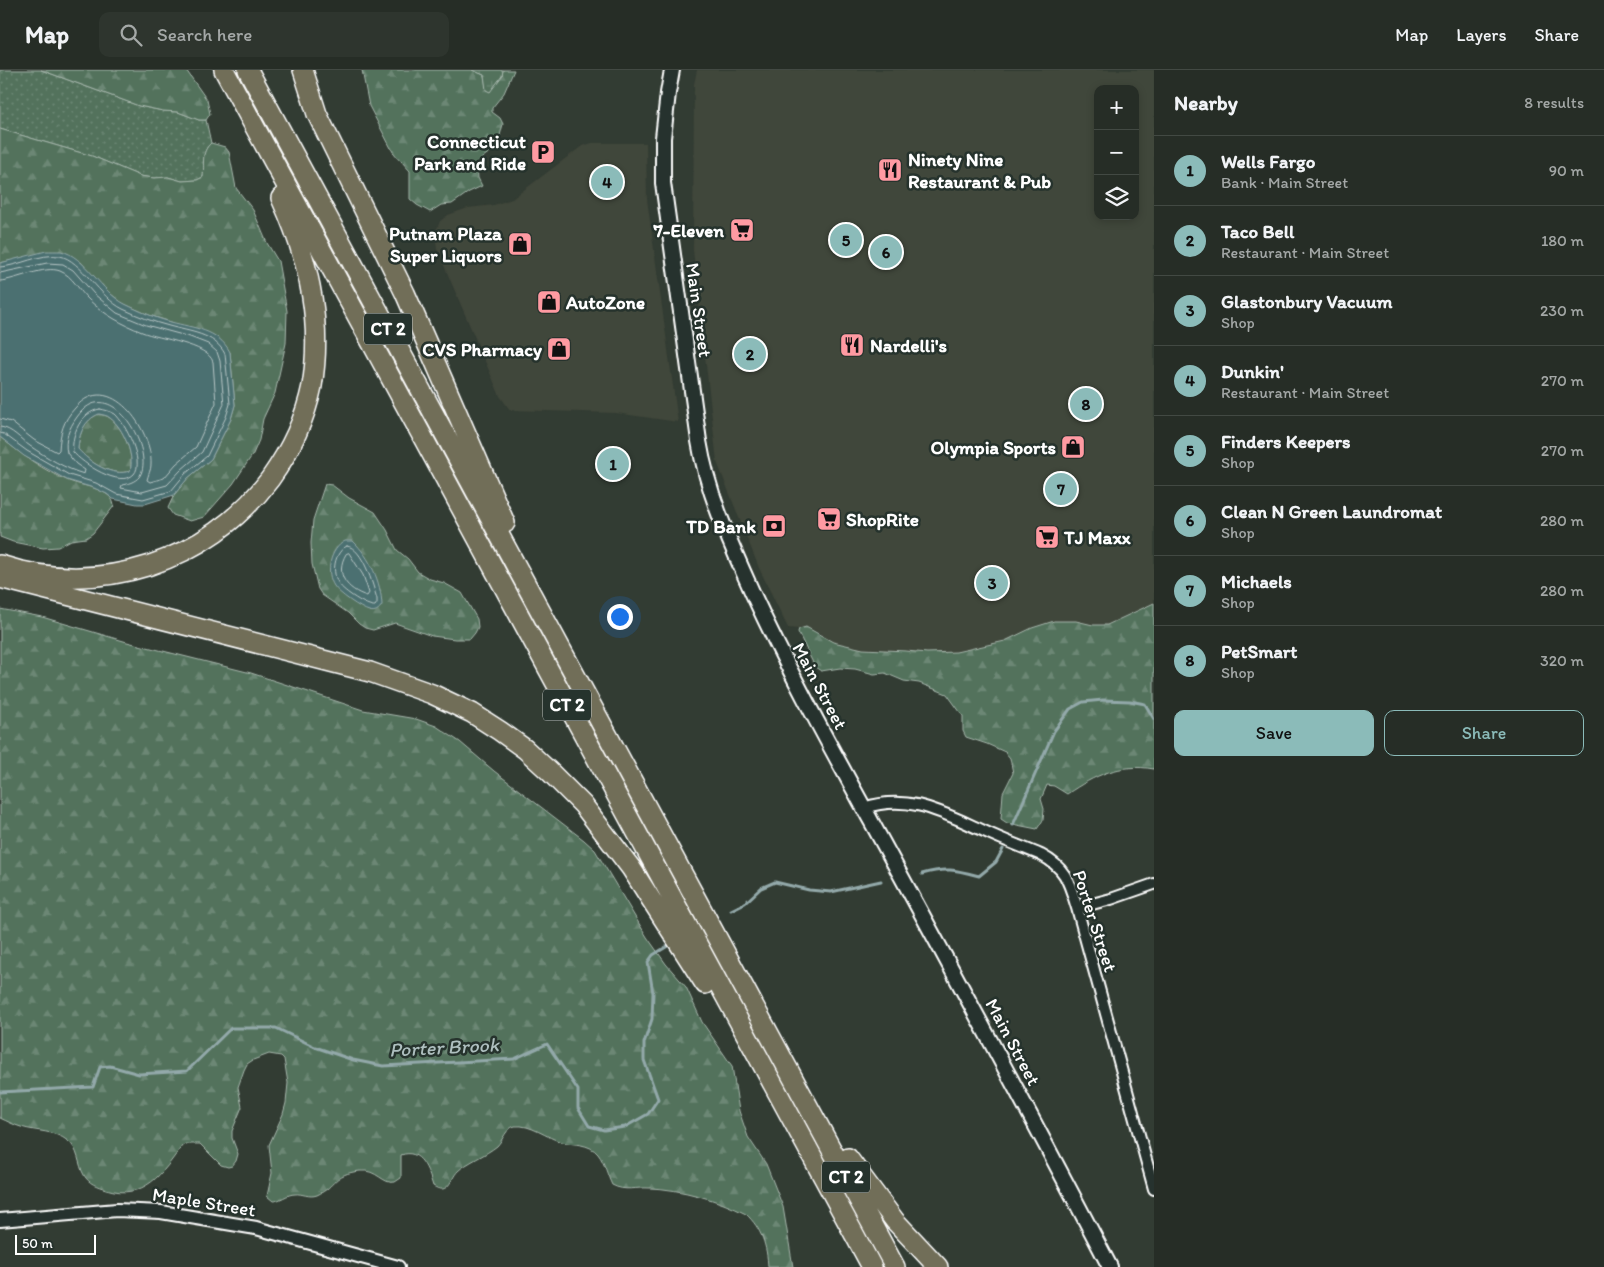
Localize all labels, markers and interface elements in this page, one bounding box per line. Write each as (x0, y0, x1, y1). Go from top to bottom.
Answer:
search box (99, 12, 449, 57)
text: Map (25, 20, 69, 49)
icon: search (117, 21, 145, 49)
text: Search here (157, 23, 252, 46)
text: Map (1395, 24, 1428, 46)
text: Layers (1456, 24, 1506, 46)
text: Share (1534, 24, 1579, 46)
map controls (1094, 85, 1139, 220)
button: + (1094, 85, 1139, 130)
text: Nearby (1174, 90, 1238, 115)
text: 8 results (1524, 93, 1584, 112)
place label: Connecticut Park and Ride (414, 130, 526, 175)
button: − (1094, 130, 1139, 175)
parking icon: Connecticut Park and Ride (530, 139, 556, 165)
place label: Ninety Nine Restaurant & Pub (908, 148, 1051, 193)
text: Wells Fargo (1221, 150, 1315, 173)
restaurant icon: Ninety Nine Restaurant & Pub (877, 157, 903, 183)
text: 1 (1186, 161, 1194, 180)
text: 90 m (1549, 161, 1584, 180)
pin: 4 (591, 163, 623, 201)
text: Bank · Main Street (1221, 173, 1348, 192)
button: layers (1094, 175, 1139, 220)
supermarket icon: 7-Eleven (729, 217, 755, 243)
place label: 7-Eleven (652, 219, 724, 242)
text: Taco Bell (1221, 220, 1294, 243)
pin: 5 (830, 221, 862, 259)
place label: Putnam Plaza Super Liquors (389, 222, 503, 267)
shop icon: Putnam Plaza Super Liquors (507, 231, 533, 257)
text: 2 (1186, 231, 1194, 250)
text: 180 m (1541, 231, 1584, 250)
pin: 6 (870, 233, 902, 271)
text: Restaurant · Main Street (1221, 243, 1389, 262)
street label: Main Street (681, 261, 717, 359)
shop icon: AutoZone (536, 289, 562, 315)
text: Glastonbury Vacuum (1221, 290, 1392, 313)
place label: AutoZone (565, 291, 645, 314)
text: 3 (1186, 301, 1194, 320)
text: 230 m (1540, 301, 1584, 320)
road number: CT 2 (364, 313, 412, 344)
text: Shop (1221, 313, 1255, 332)
restaurant icon: Nardelli's (839, 332, 865, 358)
place label: Nardelli's (870, 334, 948, 357)
pin: 2 (734, 335, 766, 373)
shop icon: CVS Pharmacy (546, 336, 572, 362)
place label: CVS Pharmacy (422, 338, 542, 361)
text: Dunkin' (1221, 360, 1284, 383)
text: 4 (1185, 371, 1195, 390)
text: 270 m (1541, 371, 1584, 390)
text: Restaurant · Main Street (1221, 383, 1389, 402)
pin: 8 (1070, 385, 1102, 423)
text: Finders Keepers (1221, 430, 1351, 453)
shop icon: Olympia Sports (1060, 434, 1086, 460)
place label: Olympia Sports (931, 436, 1057, 459)
text: 5 (1186, 441, 1194, 460)
text: 270 m (1541, 441, 1584, 460)
pin: 1 (597, 445, 629, 483)
text: Shop (1221, 453, 1255, 472)
pin: 7 (1045, 470, 1077, 508)
text: Clean N Green Laundromat (1221, 500, 1442, 523)
supermarket icon: ShopRite (816, 506, 842, 532)
place label: ShopRite (846, 508, 919, 531)
text: 6 (1186, 511, 1194, 530)
text: 280 m (1540, 511, 1584, 530)
bank icon: TD Bank (761, 513, 787, 539)
place label: TD Bank (685, 515, 756, 538)
text: Shop (1221, 523, 1255, 542)
supermarket icon: TJ Maxx (1034, 524, 1060, 550)
place label: TJ Maxx (1063, 526, 1131, 549)
pin: 3 (976, 564, 1008, 602)
text: Michaels (1221, 570, 1292, 593)
text: 7 (1186, 581, 1194, 600)
text: 280 m (1540, 581, 1584, 600)
text: Shop (1221, 593, 1255, 612)
your location (607, 604, 633, 630)
street label: Main Street (787, 638, 853, 734)
text: PetSmart (1221, 640, 1298, 663)
text: 8 (1186, 651, 1194, 670)
text: 320 m (1540, 651, 1584, 670)
text: Shop (1221, 663, 1255, 682)
road number: CT 2 (543, 690, 591, 720)
button: Save (1174, 710, 1374, 756)
button: Share (1384, 710, 1584, 756)
street label: Porter Street (1068, 867, 1122, 975)
street label: Main Street (980, 994, 1046, 1090)
water label: Porter Brook (389, 1032, 501, 1062)
road number: CT 2 (822, 1162, 870, 1192)
street label: Maple Street (151, 1182, 257, 1222)
scale bar (15, 1232, 96, 1255)
text: 50 m (22, 1235, 53, 1252)

